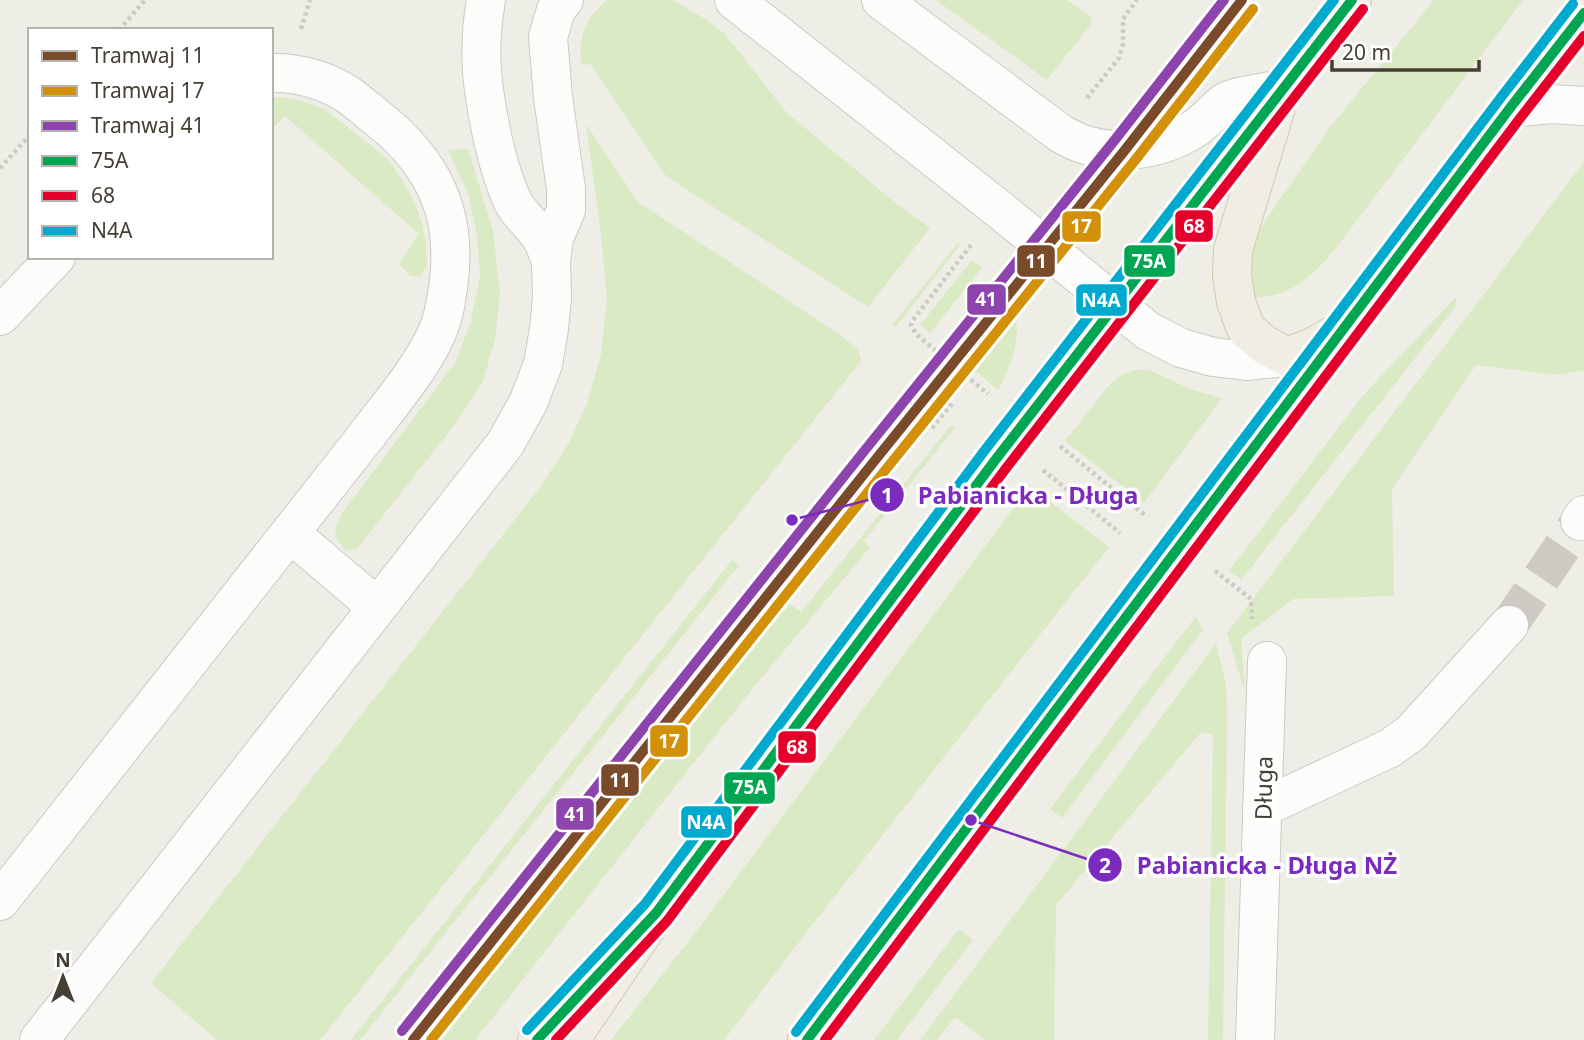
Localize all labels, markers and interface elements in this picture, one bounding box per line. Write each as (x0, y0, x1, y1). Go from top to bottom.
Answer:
legend (28, 28, 273, 259)
scale bar (1332, 28, 1479, 72)
text: 20 m (1342, 38, 1391, 66)
text: Tramwaj 11 (91, 41, 204, 69)
text: Tramwaj 17 (91, 76, 204, 104)
text: Tramwaj 41 (91, 111, 204, 139)
text: 75A (91, 146, 129, 174)
text: 68 (91, 181, 115, 209)
line badge: 68 (1174, 209, 1214, 243)
line badge: 17 (1061, 210, 1102, 243)
text: 17 (1070, 213, 1092, 239)
text: 68 (1183, 213, 1205, 239)
text: N4A (91, 216, 133, 244)
line badge: 11 (1016, 244, 1056, 278)
line badge: 75A (1123, 244, 1176, 278)
text: 11 (1025, 248, 1047, 274)
text: 75A (1132, 248, 1167, 274)
line badge: 41 (966, 283, 1007, 316)
line badge: N4A (1075, 283, 1128, 317)
text: 41 (975, 286, 997, 312)
text: N4A (1081, 287, 1122, 313)
callout: Pabianicka - Długa (869, 473, 1153, 518)
text: Pabianicka - Długa (918, 478, 1138, 511)
text: 1 (881, 481, 893, 509)
line badge: 17 (649, 724, 689, 758)
text: 17 (658, 728, 680, 754)
line badge: 68 (777, 730, 817, 764)
text: 68 (786, 734, 808, 760)
street label: Długa (1246, 756, 1280, 820)
line badge: 11 (600, 763, 640, 797)
text: 11 (609, 767, 631, 793)
line badge: 75A (723, 771, 776, 805)
text: 75A (733, 774, 768, 800)
line badge: 41 (555, 797, 595, 831)
text: 41 (564, 801, 586, 827)
line badge: N4A (680, 805, 733, 839)
text: N4A (686, 809, 727, 835)
callout: Pabianicka - Długa NŻ (1088, 843, 1411, 888)
text: Pabianicka - Długa NŻ (1137, 848, 1397, 881)
text: 2 (1099, 851, 1111, 879)
north arrow (28, 942, 98, 1012)
text: N (55, 947, 71, 973)

